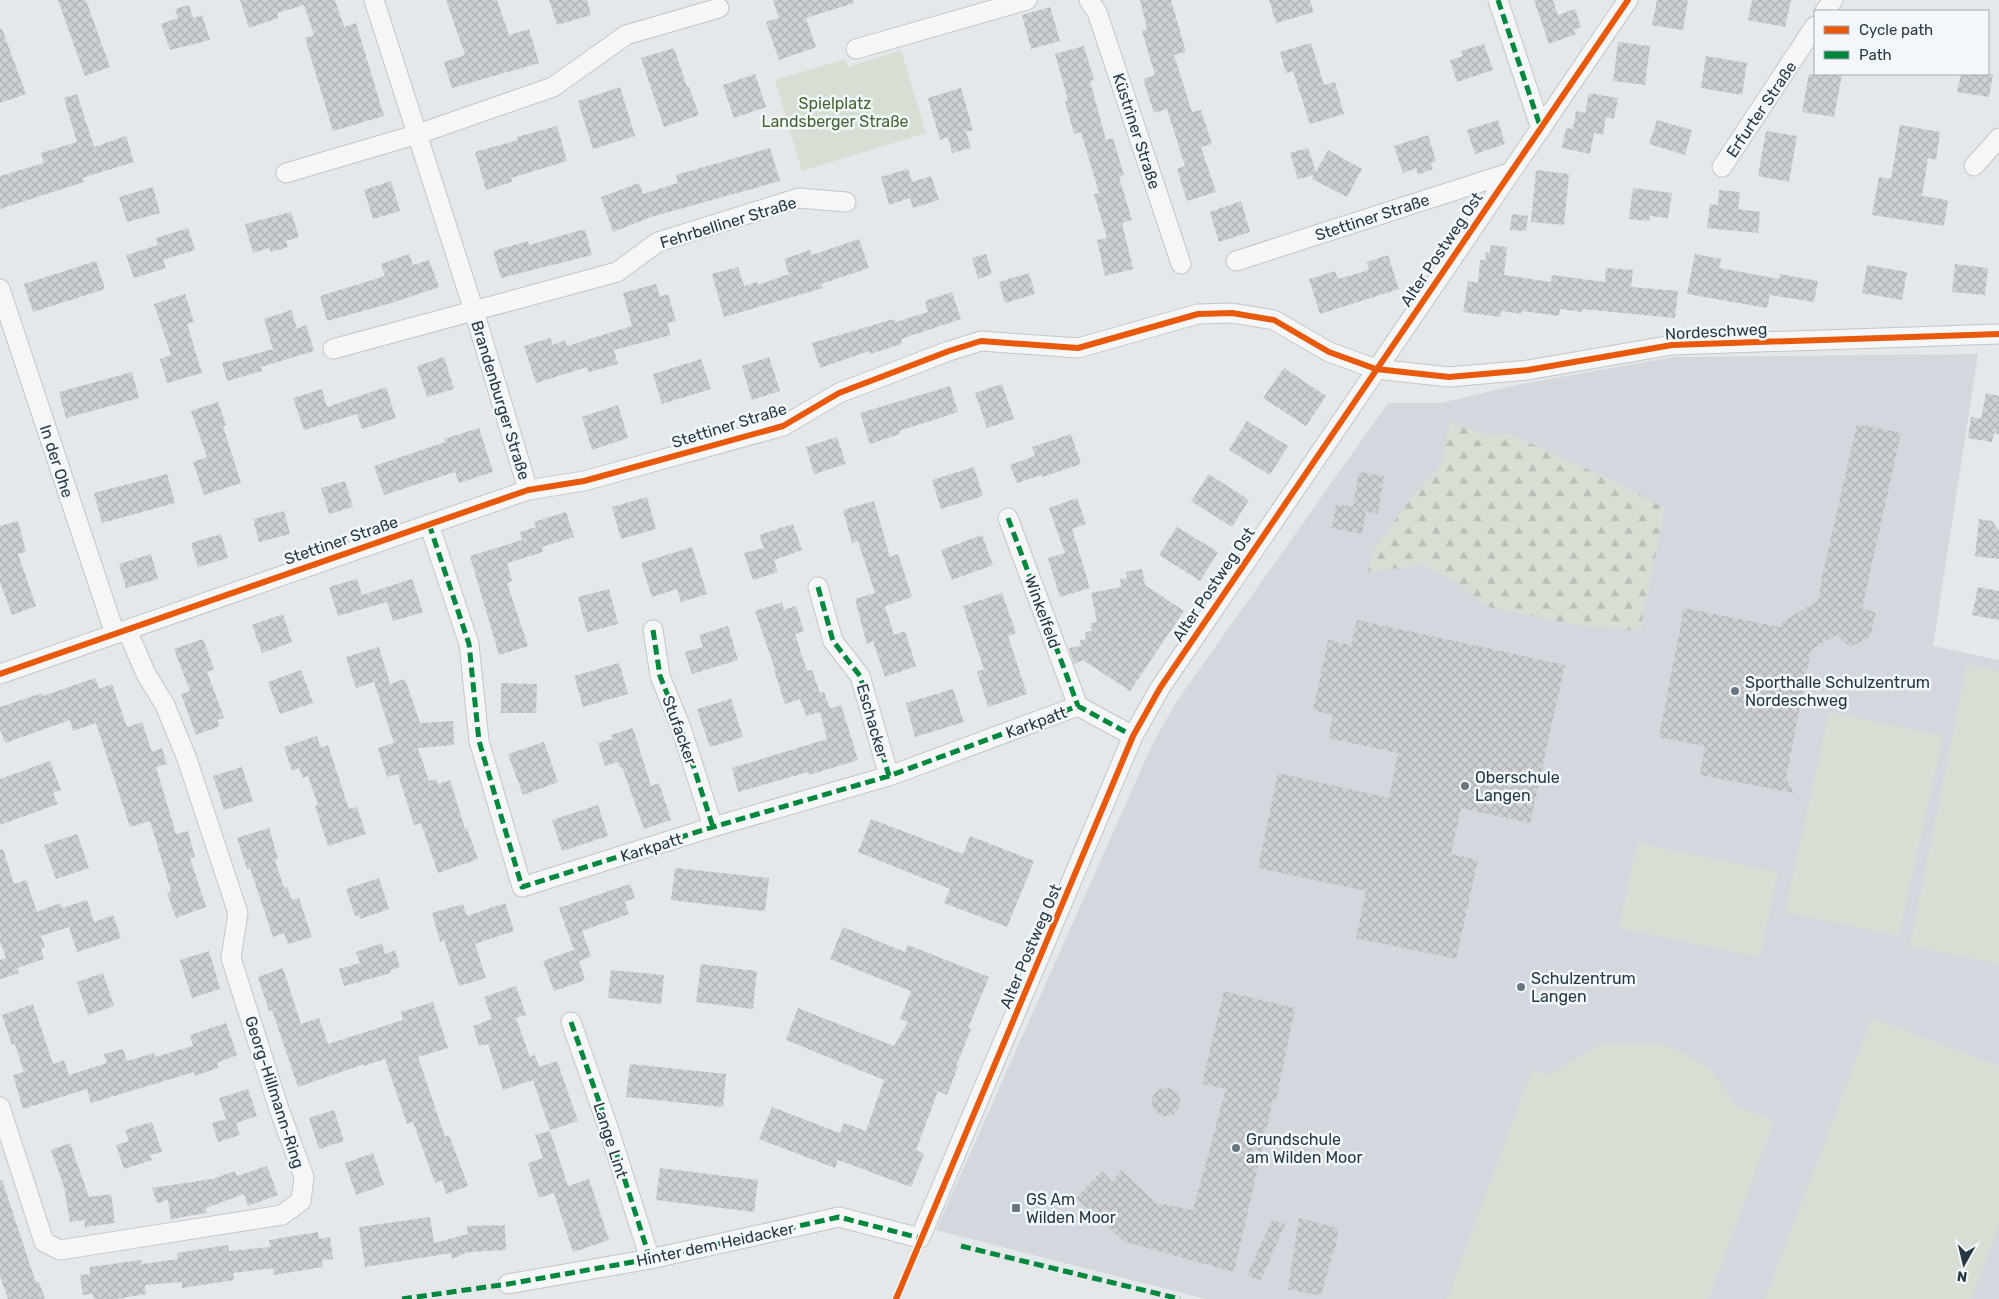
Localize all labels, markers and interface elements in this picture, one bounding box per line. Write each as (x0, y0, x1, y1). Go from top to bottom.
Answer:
legend (1814, 10, 1989, 75)
text: Cycle path (1859, 21, 1933, 39)
text: Path (1859, 46, 1892, 64)
street label: Erfurter Straße (1722, 58, 1801, 161)
street label: Küstriner Straße (1109, 71, 1164, 192)
park label: Spielplatz Landsberger Straße (761, 94, 909, 131)
street label: Alter Postweg Ost (1396, 189, 1487, 310)
street label: Stettiner Straße (1313, 190, 1432, 245)
street label: Fehrbelliner Straße (658, 193, 799, 252)
street label: Brandenburger Straße (467, 318, 534, 482)
street label: Nordeschweg (1664, 319, 1768, 344)
street label: Stettiner Straße (669, 399, 789, 452)
street label: In der Ohe (36, 422, 77, 500)
street label: Stettiner Straße (282, 512, 401, 569)
street label: Alter Postweg Ost (1168, 524, 1259, 645)
street label: Winkelfeld (1021, 573, 1064, 651)
place label: Sporthalle Schulzentrum Nordeschweg (1745, 673, 1930, 710)
street label: Eschacker (853, 682, 892, 761)
marker: Sporthalle Schulzentrum Nordeschweg (1729, 685, 1741, 697)
street label: Stufacker (658, 693, 701, 767)
street label: Karkpatt (1003, 703, 1069, 742)
place label: Oberschule Langen (1475, 768, 1560, 805)
marker: Oberschule Langen (1459, 780, 1471, 792)
street label: Karkpatt (618, 829, 684, 866)
street label: Alter Postweg Ost (996, 881, 1065, 1011)
place label: Schulzentrum Langen (1531, 969, 1636, 1006)
marker: Schulzentrum Langen (1515, 981, 1527, 993)
street label: Georg-Hillmann-Ring (241, 1014, 308, 1171)
street label: Lange Lint (589, 1100, 632, 1181)
place label: Grundschule am Wilden Moor (1246, 1130, 1363, 1167)
marker: Grundschule am Wilden Moor (1230, 1142, 1242, 1154)
place label: GS Am Wilden Moor (1026, 1190, 1116, 1227)
marker: GS Am Wilden Moor (1010, 1202, 1022, 1214)
street label: Hinter dem Heidacker (635, 1218, 796, 1270)
north arrow (1939, 1239, 1989, 1289)
text: N (1956, 1267, 1968, 1285)

